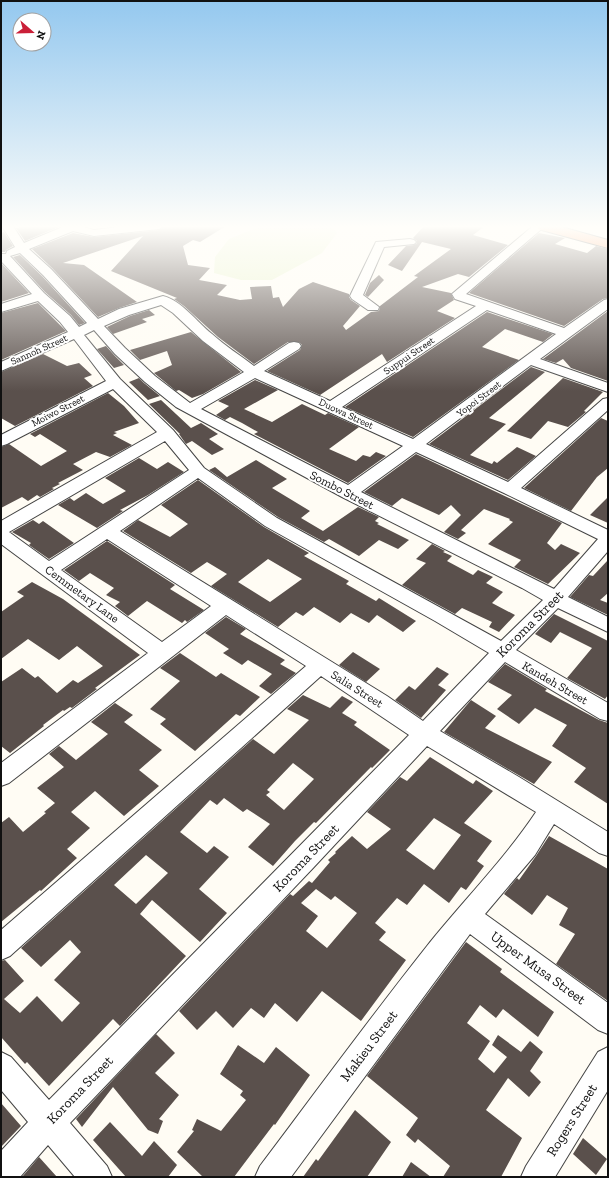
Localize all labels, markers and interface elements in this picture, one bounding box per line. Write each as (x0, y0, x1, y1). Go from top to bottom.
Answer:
north arrow (12, 12, 52, 52)
text: N (33, 29, 48, 42)
street label: Sannoh Street (9, 332, 70, 368)
street label: Suppui Street (381, 334, 437, 377)
street label: Yopoi Street (454, 378, 504, 420)
street label: Moiwo Street (30, 392, 87, 429)
street label: Duowa Street (317, 396, 375, 432)
street label: Sombo Street (308, 468, 377, 512)
street label: Cemmetary Lane (42, 562, 122, 626)
street label: Koroma Street (493, 586, 568, 661)
street label: Kandeh Street (520, 659, 591, 708)
street label: Salia Street (328, 667, 386, 711)
street label: Koroma Street (269, 820, 343, 896)
street label: Upper Musa Street (487, 928, 590, 1009)
street label: Makieu Street (337, 1006, 402, 1085)
street label: Koroma Street (43, 1052, 117, 1128)
street label: Rogers Street (543, 1080, 601, 1159)

